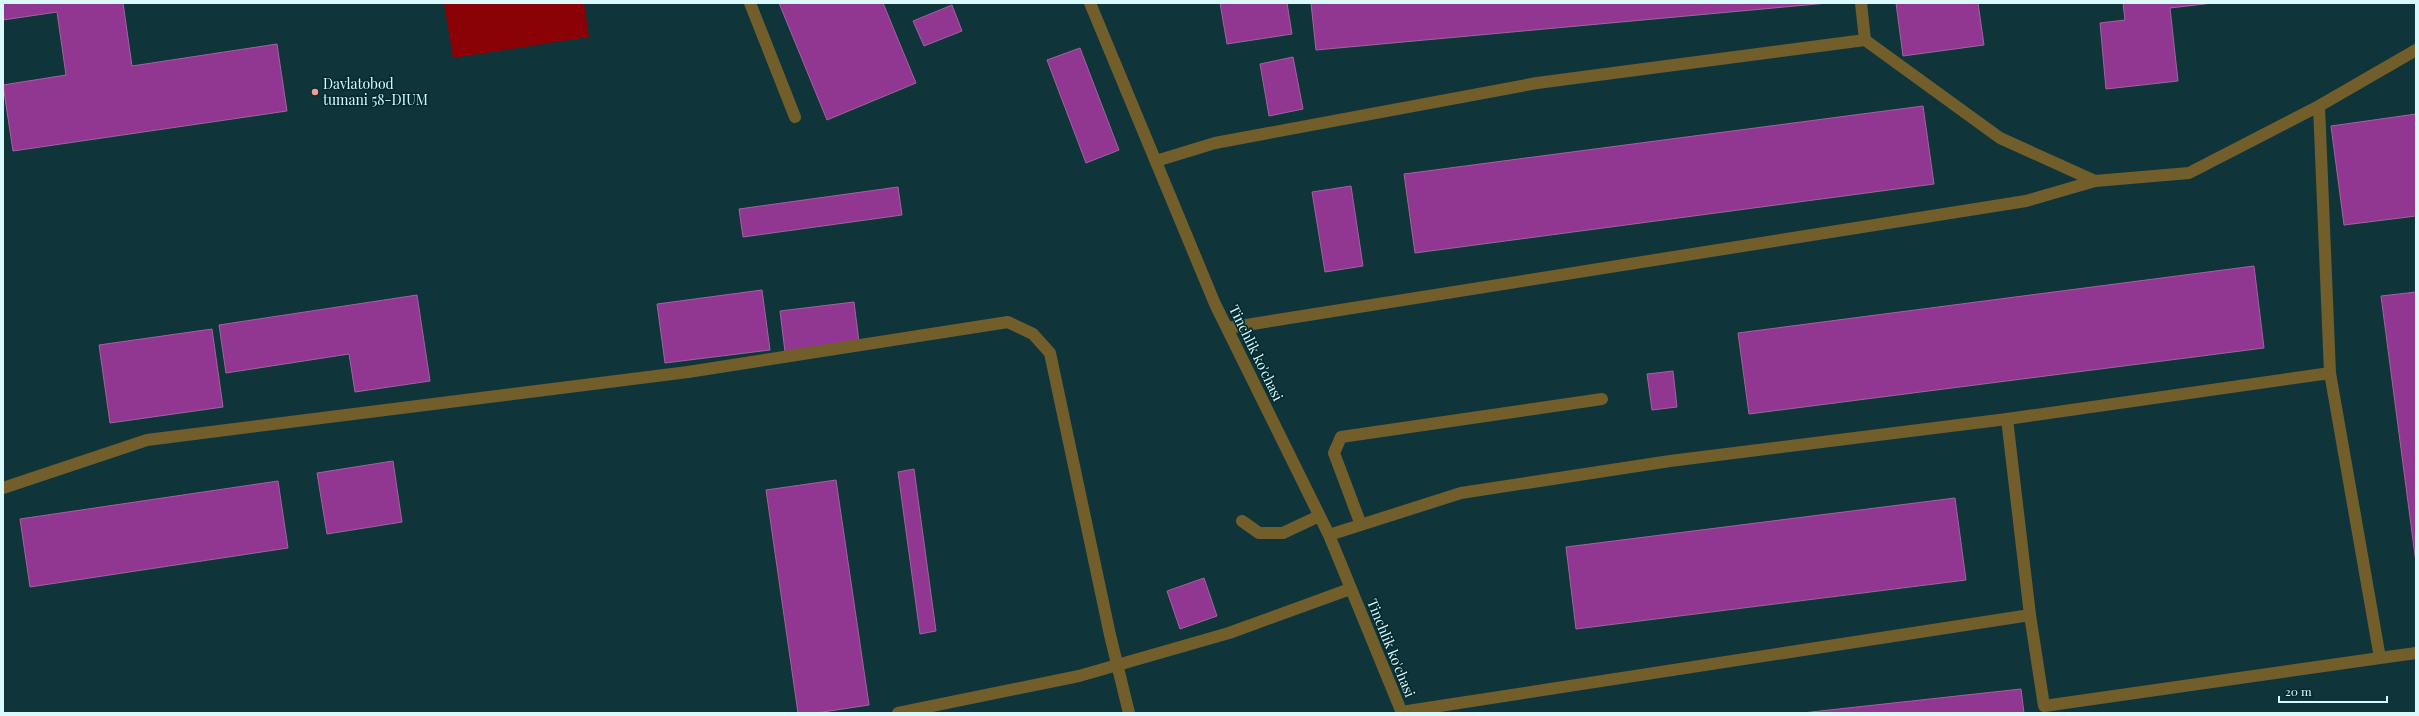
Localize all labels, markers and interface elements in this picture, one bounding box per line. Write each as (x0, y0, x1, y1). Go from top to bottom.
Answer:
place label: Davlatobod tumani 58-DIUM (323, 74, 428, 109)
marker: Davlatobod tumani 58-DIUM (310, 87, 320, 97)
street label: Tinchlik ko'chasi (1225, 302, 1288, 404)
street label: Tinchlik ko'chasi (1363, 596, 1420, 700)
scale bar (2279, 678, 2387, 704)
text: 20 m (2285, 683, 2312, 699)

